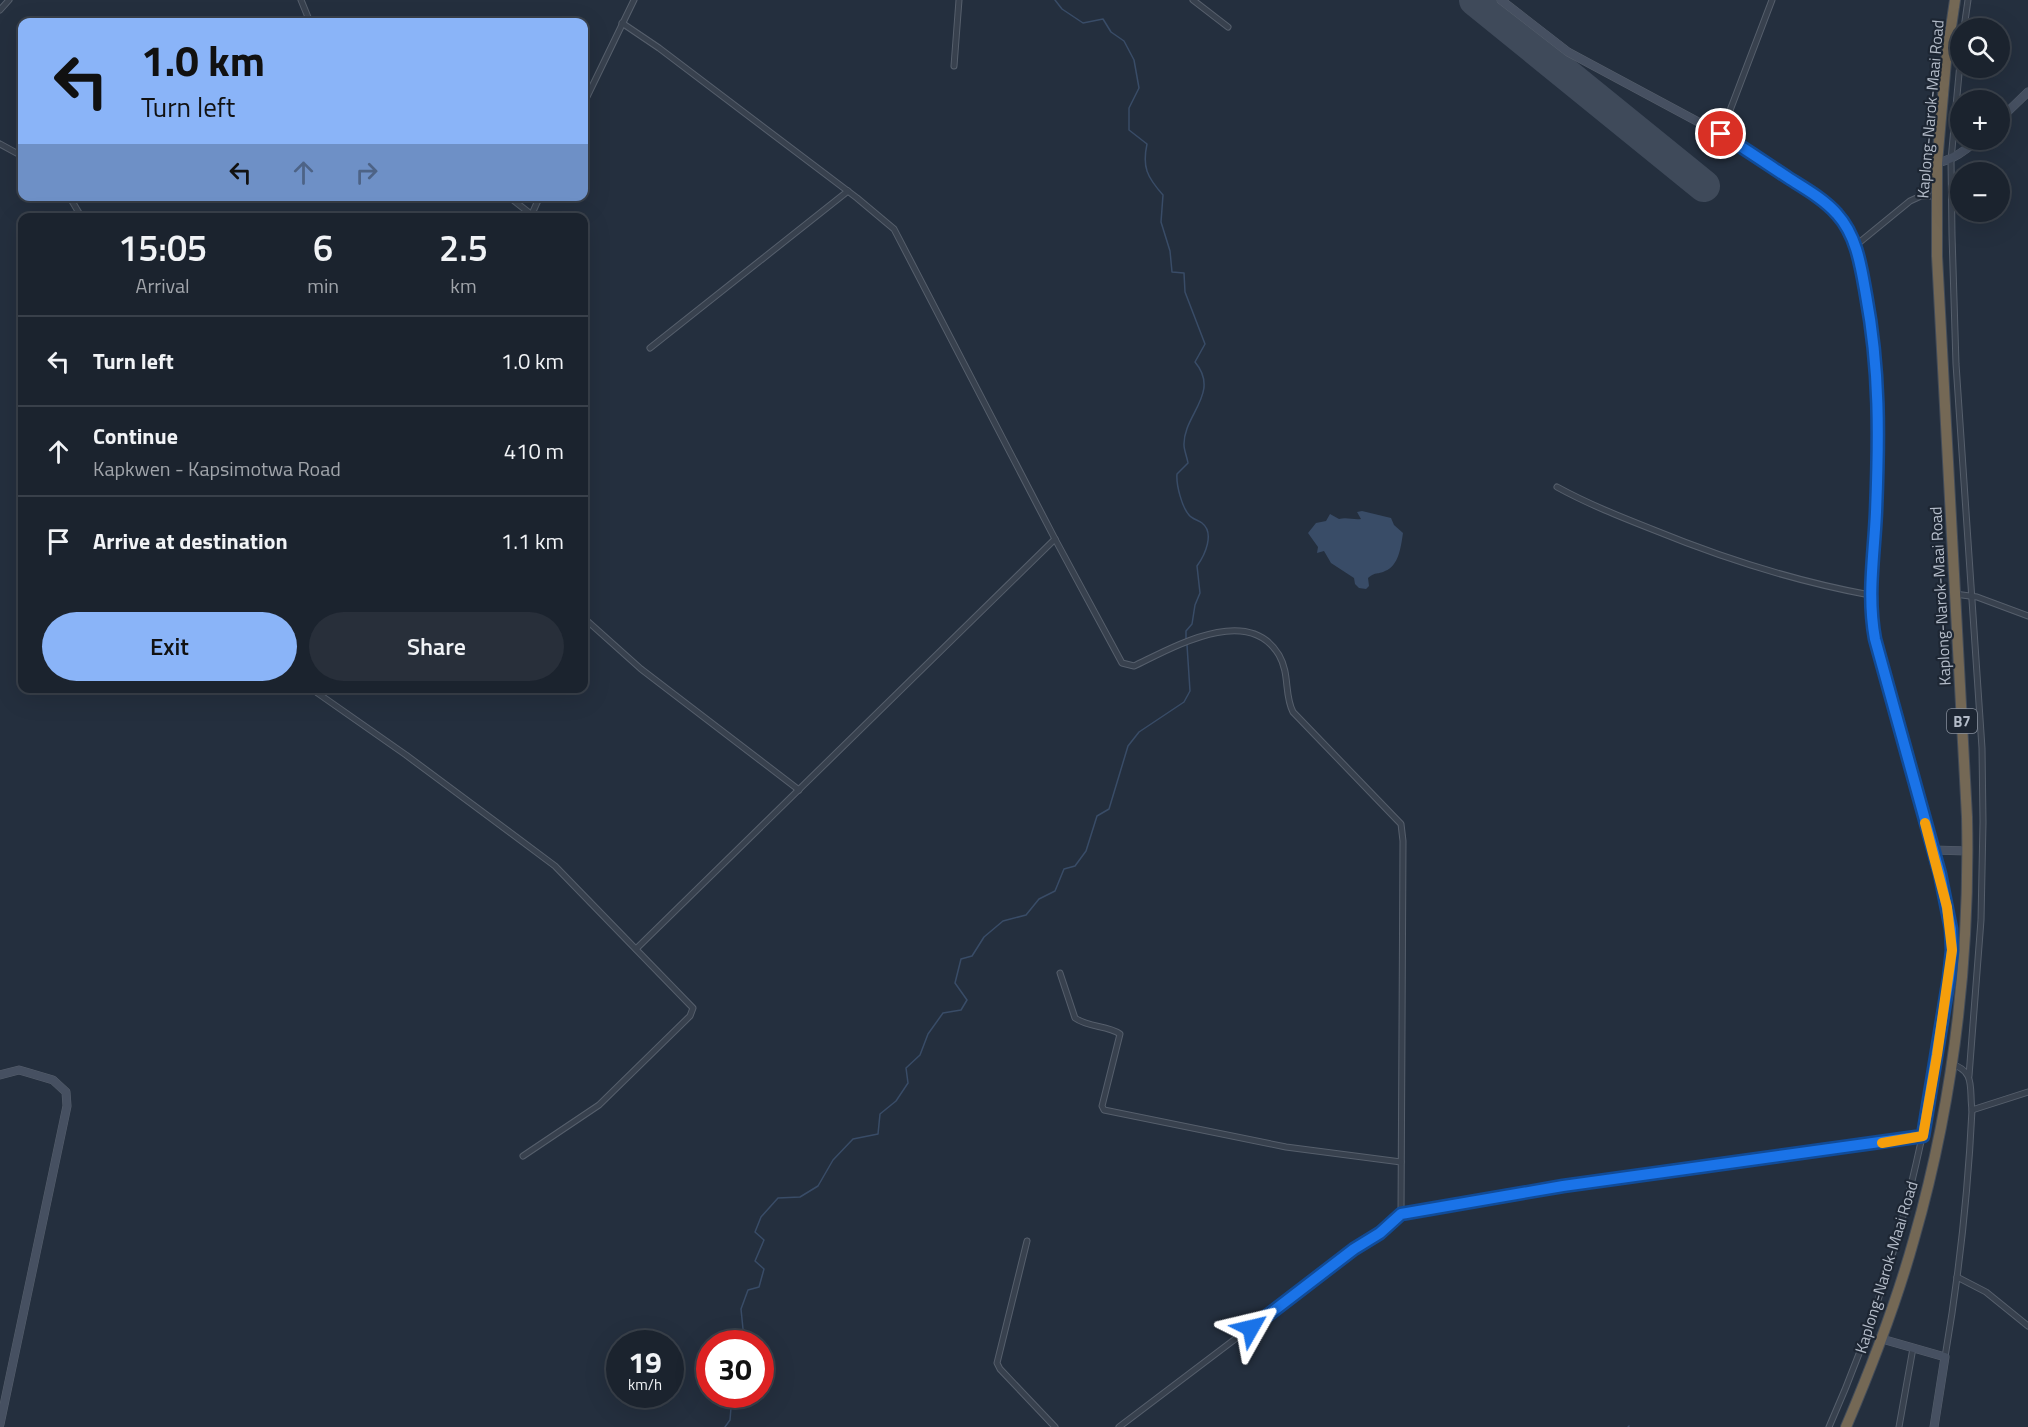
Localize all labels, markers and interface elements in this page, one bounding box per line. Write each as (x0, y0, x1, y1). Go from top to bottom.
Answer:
map controls (1950, 18, 2010, 222)
button: search (1950, 18, 2010, 78)
street label: Kaplong-Narok-Maai Road (1910, 19, 1950, 199)
text: 1.0 km (141, 28, 265, 92)
icon: left (42, 42, 120, 120)
text: Turn left (141, 86, 235, 127)
button: + (1950, 90, 2010, 150)
pin (1695, 108, 1746, 159)
icon: arrive (1704, 117, 1737, 150)
icon: left (224, 156, 257, 189)
icon: ahead (287, 156, 320, 189)
icon: right (350, 156, 383, 189)
button: − (1950, 162, 2010, 222)
text: 15:05 (118, 220, 207, 275)
text: 6 (313, 220, 333, 275)
text: 2.5 (439, 220, 488, 275)
text: Arrival (135, 270, 190, 301)
text: min (307, 270, 339, 301)
text: km (450, 270, 477, 301)
text: Turn left (93, 344, 174, 378)
text: 1.0 km (501, 344, 564, 378)
icon: left (42, 345, 75, 378)
text: Continue (93, 419, 178, 453)
text: 410 m (504, 434, 564, 468)
icon: ahead (42, 435, 75, 468)
text: Kapkwen - Kapsimotwa Road (93, 453, 341, 484)
street label: Kaplong-Narok-Maai Road (1923, 506, 1957, 686)
text: Arrive at destination (93, 524, 288, 558)
text: 1.1 km (501, 524, 564, 558)
icon: arrive (42, 525, 75, 558)
button: Exit (42, 612, 297, 681)
button: Share (309, 612, 564, 681)
road number: B7 (1947, 709, 1977, 733)
street label: Kaplong-Narok-Maai Road (1848, 1178, 1924, 1356)
position arrow (1219, 1296, 1283, 1360)
speed limit sign: 30 (696, 1330, 774, 1408)
text: 19 (628, 1339, 662, 1385)
text: km/h (628, 1373, 662, 1396)

